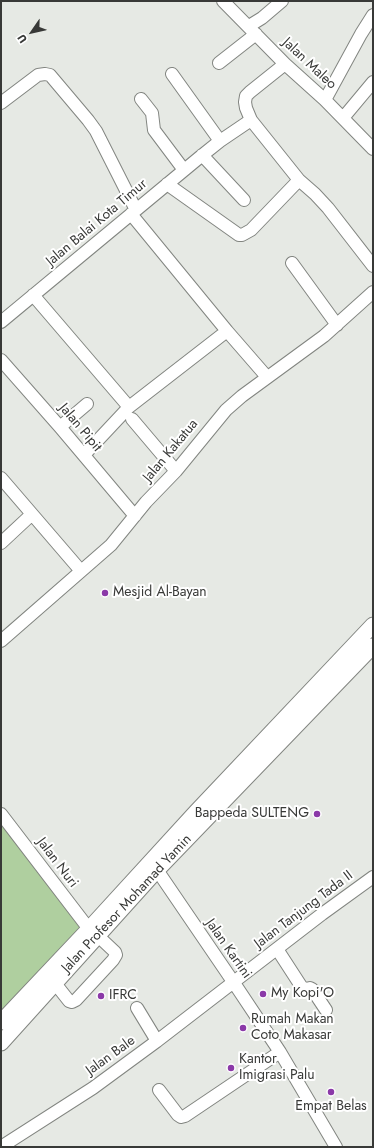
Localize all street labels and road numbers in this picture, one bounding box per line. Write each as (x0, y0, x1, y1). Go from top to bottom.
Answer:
street label: Jalan Maleo (278, 35, 340, 93)
street label: Jalan Balai Kota Timur (43, 176, 151, 270)
street label: Jalan Pipit (55, 400, 105, 456)
street label: Jalan Kakatua (140, 416, 202, 486)
street label: Jalan Profesor Mohamad Yamin (59, 831, 195, 977)
street label: Jalan Nuri (33, 835, 81, 891)
street label: Jalan Tanjung Tada II (252, 868, 356, 952)
street label: Jalan Kartini (201, 916, 255, 982)
street label: Jalan Bale (83, 1033, 139, 1079)

